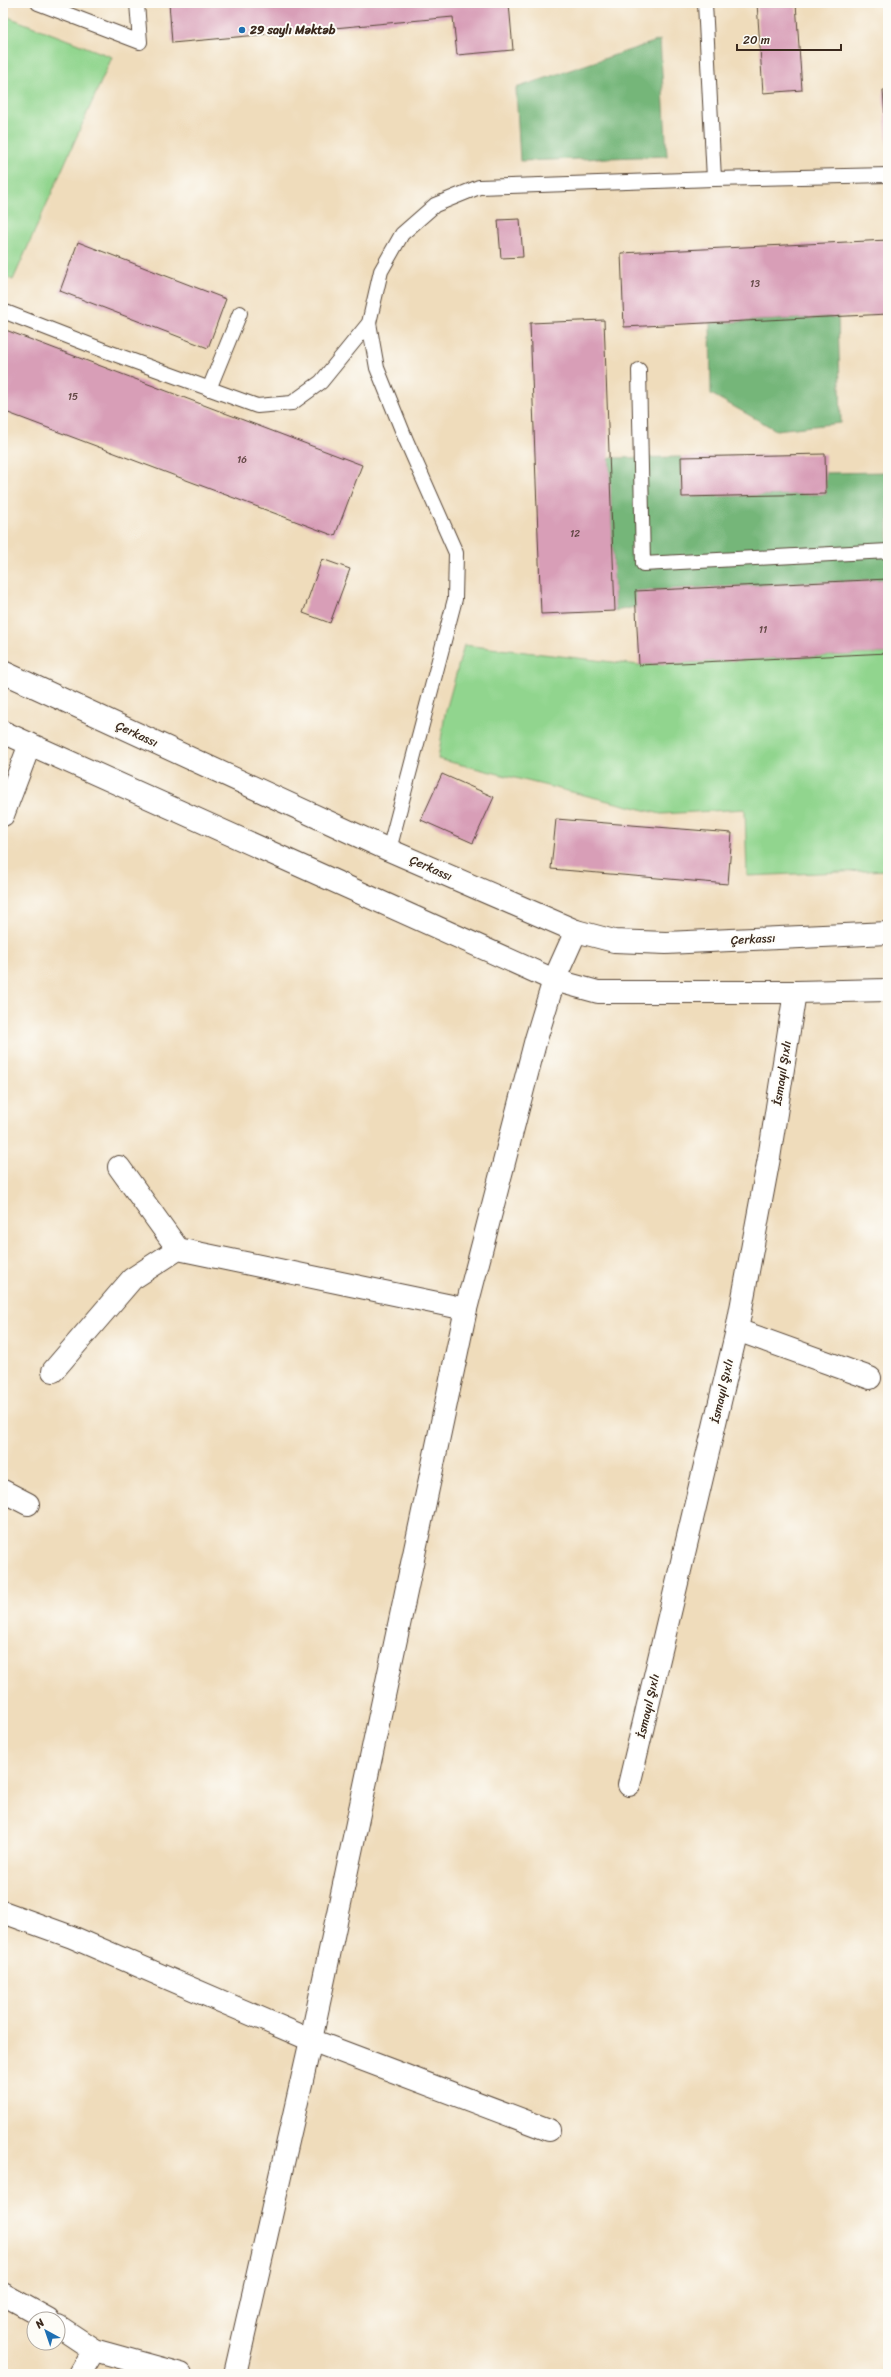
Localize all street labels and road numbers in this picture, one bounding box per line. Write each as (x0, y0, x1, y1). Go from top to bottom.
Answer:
street label: Çerkassı (112, 715, 162, 753)
street label: Çerkassı (406, 849, 456, 887)
street label: Çerkassı (730, 927, 776, 951)
street label: İsmayıl Şıxlı (766, 1039, 798, 1108)
street label: İsmayıl Şıxlı (704, 1357, 740, 1426)
street label: İsmayıl Şıxlı (630, 1672, 666, 1741)

